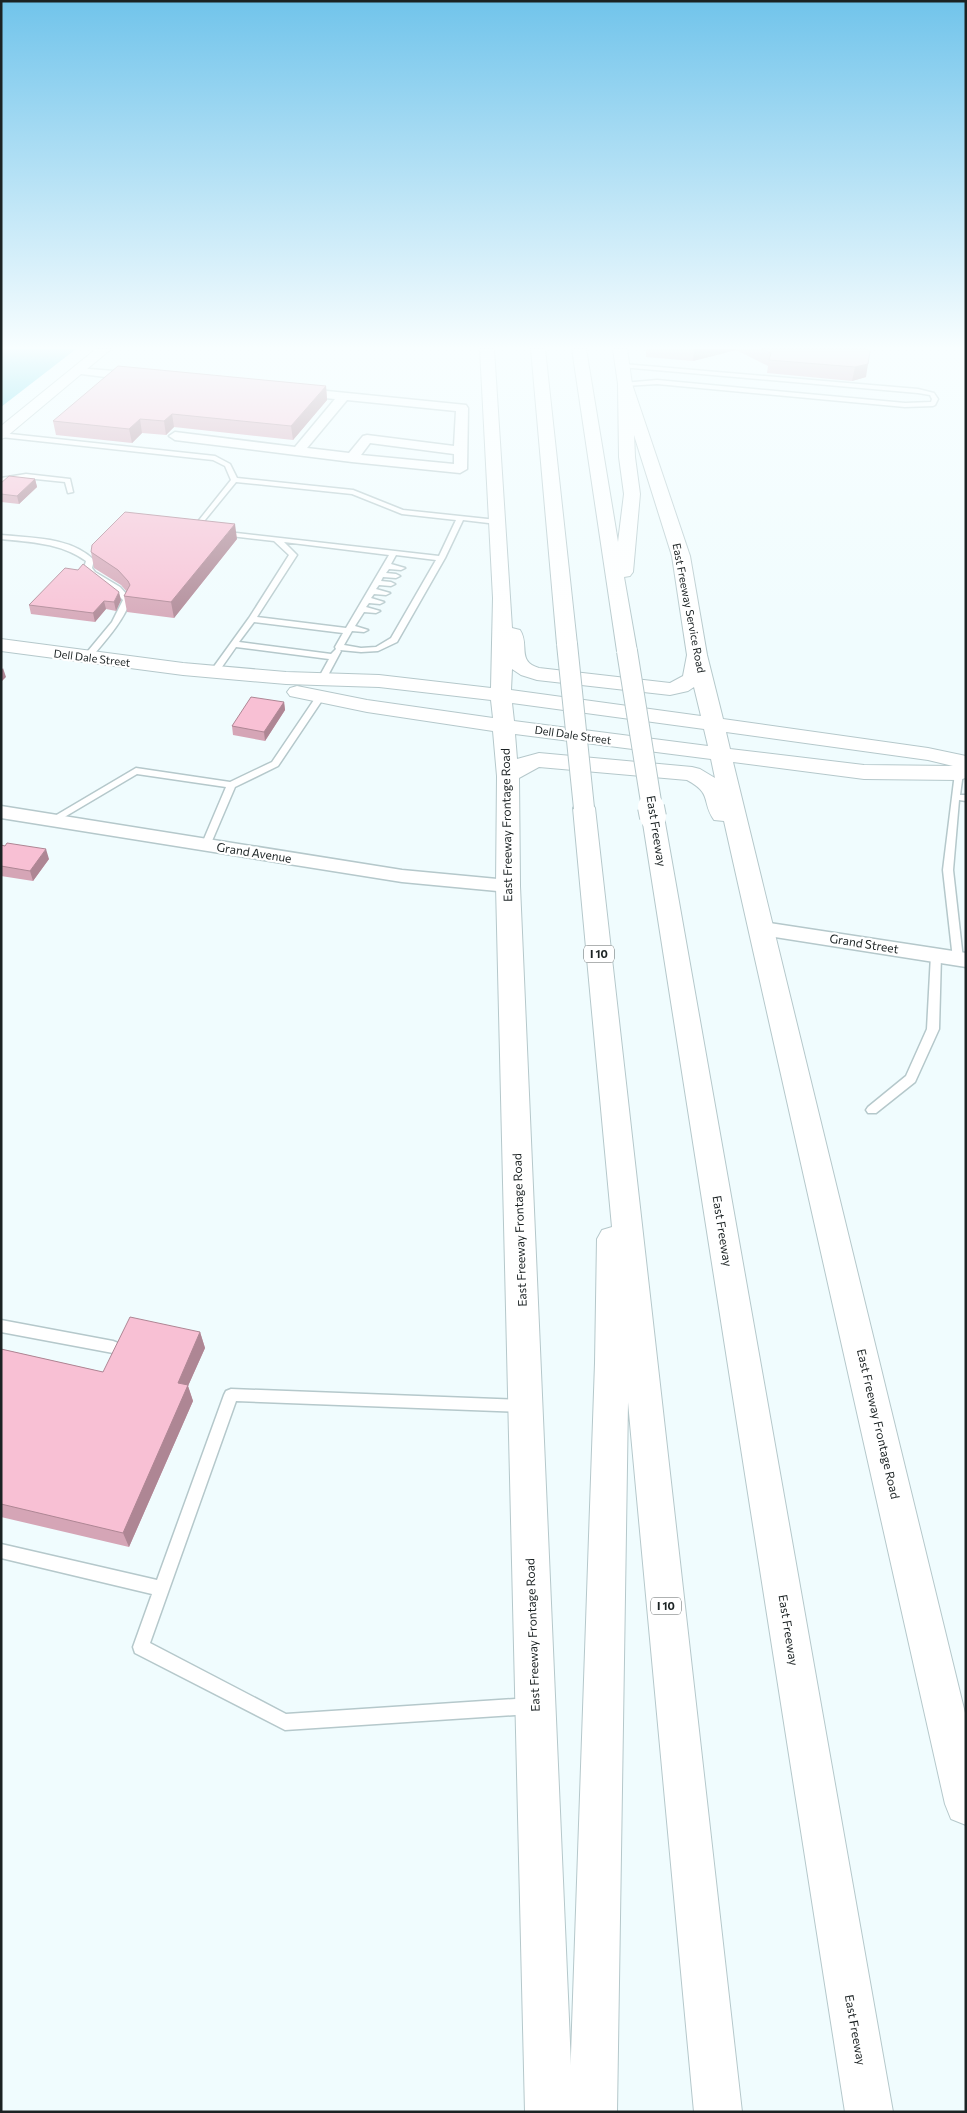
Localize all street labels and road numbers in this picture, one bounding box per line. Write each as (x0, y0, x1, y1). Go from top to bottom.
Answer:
street label: East Freeway Service Road (671, 542, 708, 674)
street label: Dell Dale Street (53, 646, 132, 669)
street label: Dell Dale Street (534, 723, 613, 746)
street label: East Freeway Frontage Road (498, 748, 514, 902)
street label: East Freeway (644, 794, 670, 867)
street label: Grand Avenue (216, 839, 293, 865)
street label: Grand Street (829, 931, 900, 955)
road number: I 10 (584, 946, 614, 962)
street label: East Freeway Frontage Road (509, 1153, 529, 1307)
street label: East Freeway (710, 1194, 736, 1267)
street label: East Freeway Frontage Road (855, 1347, 903, 1500)
street label: East Freeway Frontage Road (522, 1558, 542, 1712)
street label: East Freeway (776, 1593, 802, 1666)
road number: I 10 (651, 1598, 681, 1614)
street label: East Freeway (843, 1993, 869, 2066)

